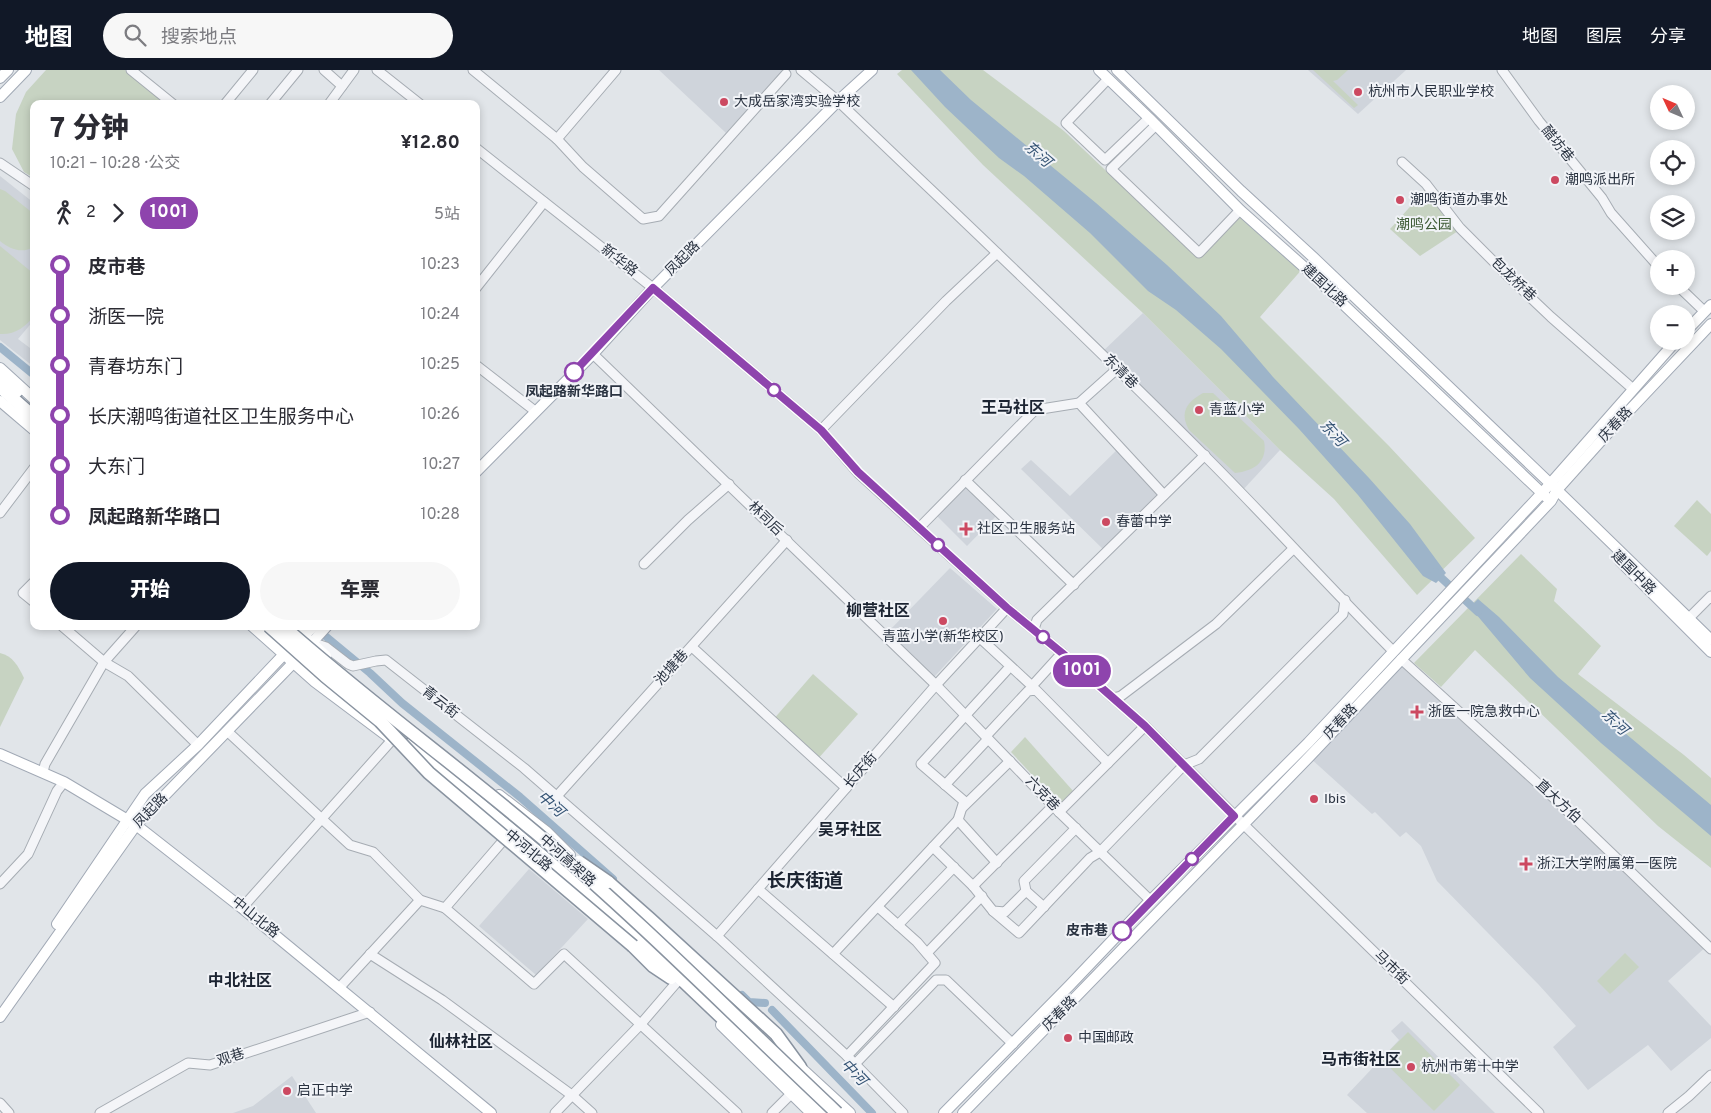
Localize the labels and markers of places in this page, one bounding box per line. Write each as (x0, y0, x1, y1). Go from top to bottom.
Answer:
place label: 杭州市人民职业学校 (1368, 83, 1494, 101)
marker: 杭州市人民职业学校 (1352, 86, 1364, 98)
place label: 大成岳家湾实验学校 (734, 93, 860, 111)
marker: 大成岳家湾实验学校 (718, 96, 730, 108)
place label: 潮鸣派出所 (1565, 171, 1635, 189)
marker: 潮鸣派出所 (1549, 174, 1561, 186)
place label: 潮鸣街道办事处 (1410, 191, 1508, 209)
marker: 潮鸣街道办事处 (1394, 194, 1406, 206)
marker: 凤起路新华路口 (564, 362, 584, 382)
place label: 凤起路新华路口 (525, 383, 623, 401)
unlabelled marker (767, 383, 781, 397)
place label: 青蓝小学 (1209, 402, 1265, 419)
marker: 青蓝小学 (1193, 404, 1205, 416)
place label: 春蕾中学 (1116, 514, 1172, 531)
marker: 春蕾中学 (1100, 516, 1112, 528)
place label: 社区卫生服务站 (977, 521, 1075, 538)
marker: 社区卫生服务站 (959, 522, 973, 536)
unlabelled marker (931, 538, 945, 552)
marker: 青蓝小学(新华校区) (937, 615, 949, 627)
place label: 青蓝小学(新华校区) (882, 628, 1004, 646)
unlabelled marker (1036, 630, 1050, 644)
place label: 浙医一院急救中心 (1428, 704, 1540, 721)
marker: 浙医一院急救中心 (1410, 705, 1424, 719)
place label: Ibis (1324, 791, 1346, 808)
marker: Ibis (1308, 793, 1320, 805)
unlabelled marker (1185, 852, 1199, 866)
place label: 浙江大学附属第一医院 (1537, 855, 1677, 873)
marker: 浙江大学附属第一医院 (1519, 857, 1533, 871)
marker: 皮市巷 (1112, 921, 1132, 941)
place label: 皮市巷 (1066, 922, 1108, 940)
place label: 中国邮政 (1078, 1030, 1134, 1047)
marker: 中国邮政 (1062, 1032, 1074, 1044)
place label: 杭州市第十中学 (1421, 1058, 1519, 1076)
marker: 杭州市第十中学 (1405, 1061, 1417, 1073)
place label: 启正中学 (297, 1083, 353, 1100)
marker: 启正中学 (281, 1085, 293, 1097)

